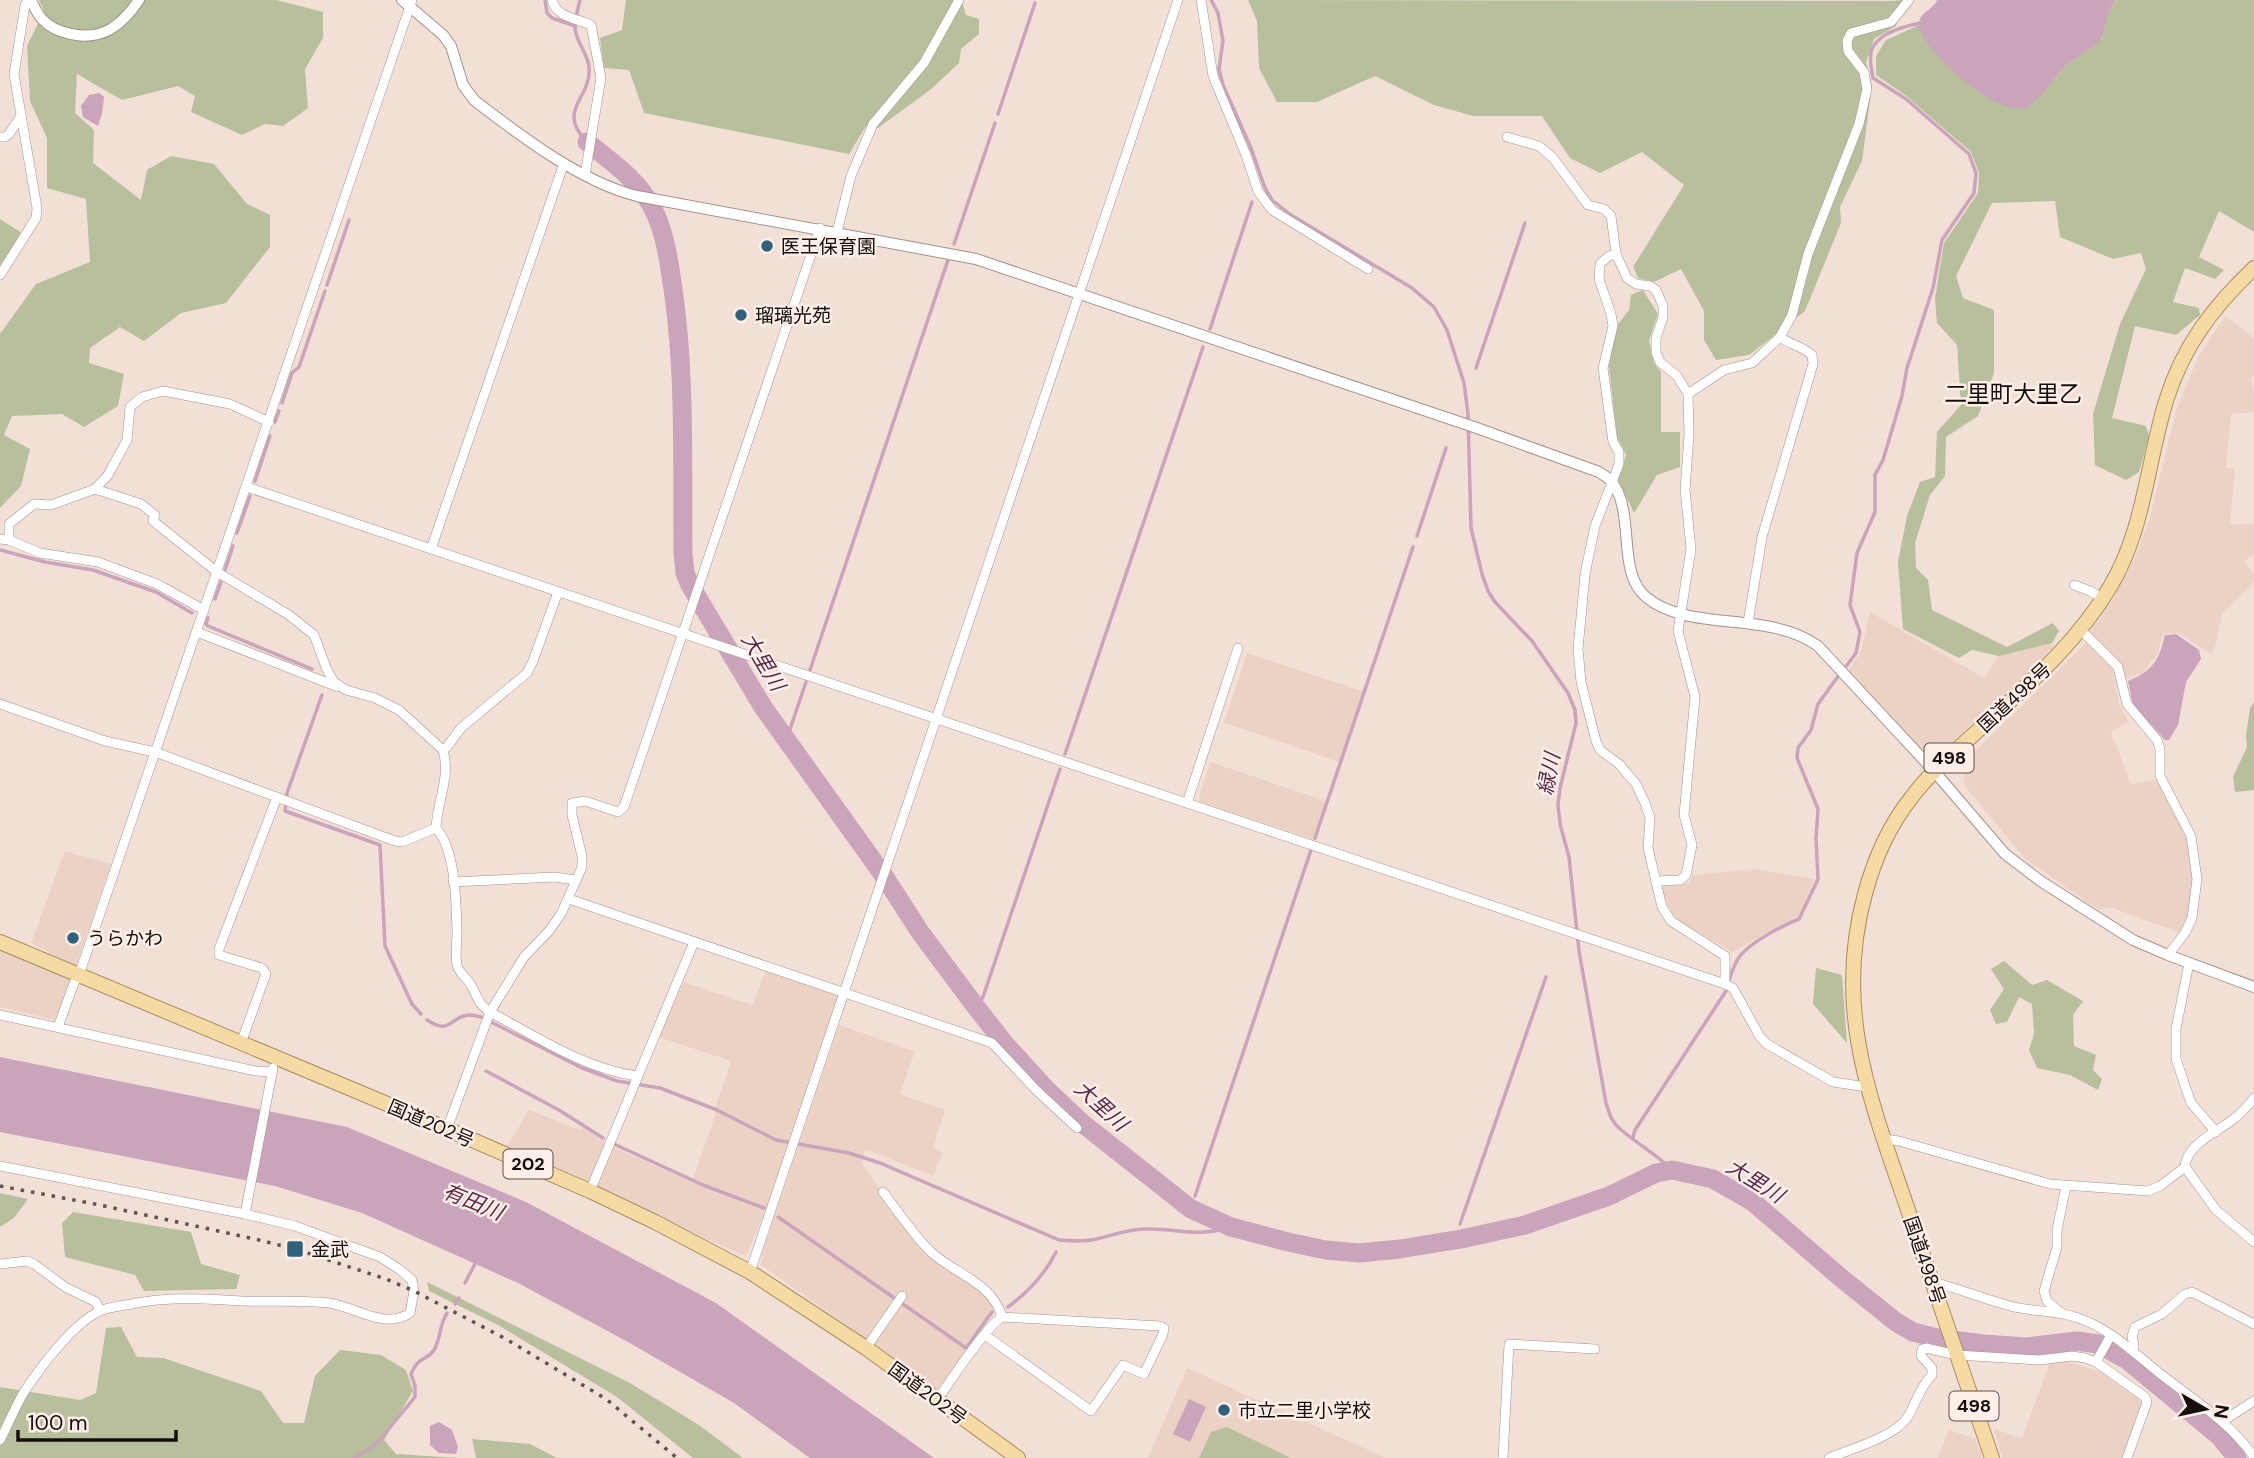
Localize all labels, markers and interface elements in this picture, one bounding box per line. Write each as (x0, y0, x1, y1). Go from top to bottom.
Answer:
place label: 医王保育園 (781, 234, 876, 259)
marker: 医王保育園 (759, 238, 775, 254)
place label: 瑠璃光苑 (755, 303, 831, 328)
marker: 瑠璃光苑 (733, 307, 749, 323)
district label: 二里町大里乙 (1944, 379, 2082, 409)
water label: 大里川 (735, 628, 792, 698)
street label: 国道498号 (1972, 657, 2056, 738)
road number: 498 (1924, 744, 1974, 772)
water label: 緑川 (1531, 749, 1567, 797)
place label: うらかわ (87, 926, 163, 951)
marker: うらかわ (65, 930, 81, 946)
water label: 大里川 (1068, 1075, 1135, 1139)
street label: 国道202号 (384, 1094, 478, 1153)
road number: 202 (504, 1149, 552, 1178)
water label: 大里川 (1721, 1152, 1791, 1211)
water label: 有田川 (439, 1177, 509, 1228)
street label: 国道498号 (1898, 1213, 1951, 1308)
place label: 金武 (311, 1237, 349, 1262)
marker: 金武 (285, 1239, 305, 1259)
street label: 国道202号 (883, 1356, 972, 1430)
north arrow (2170, 1374, 2240, 1444)
road number: 498 (1950, 1392, 1998, 1420)
scale bar (18, 1398, 175, 1442)
place label: 市立二里小学校 (1238, 1398, 1371, 1423)
marker: 市立二里小学校 (1216, 1402, 1232, 1418)
text: N (2208, 1403, 2235, 1420)
text: 100 m (28, 1409, 88, 1437)

